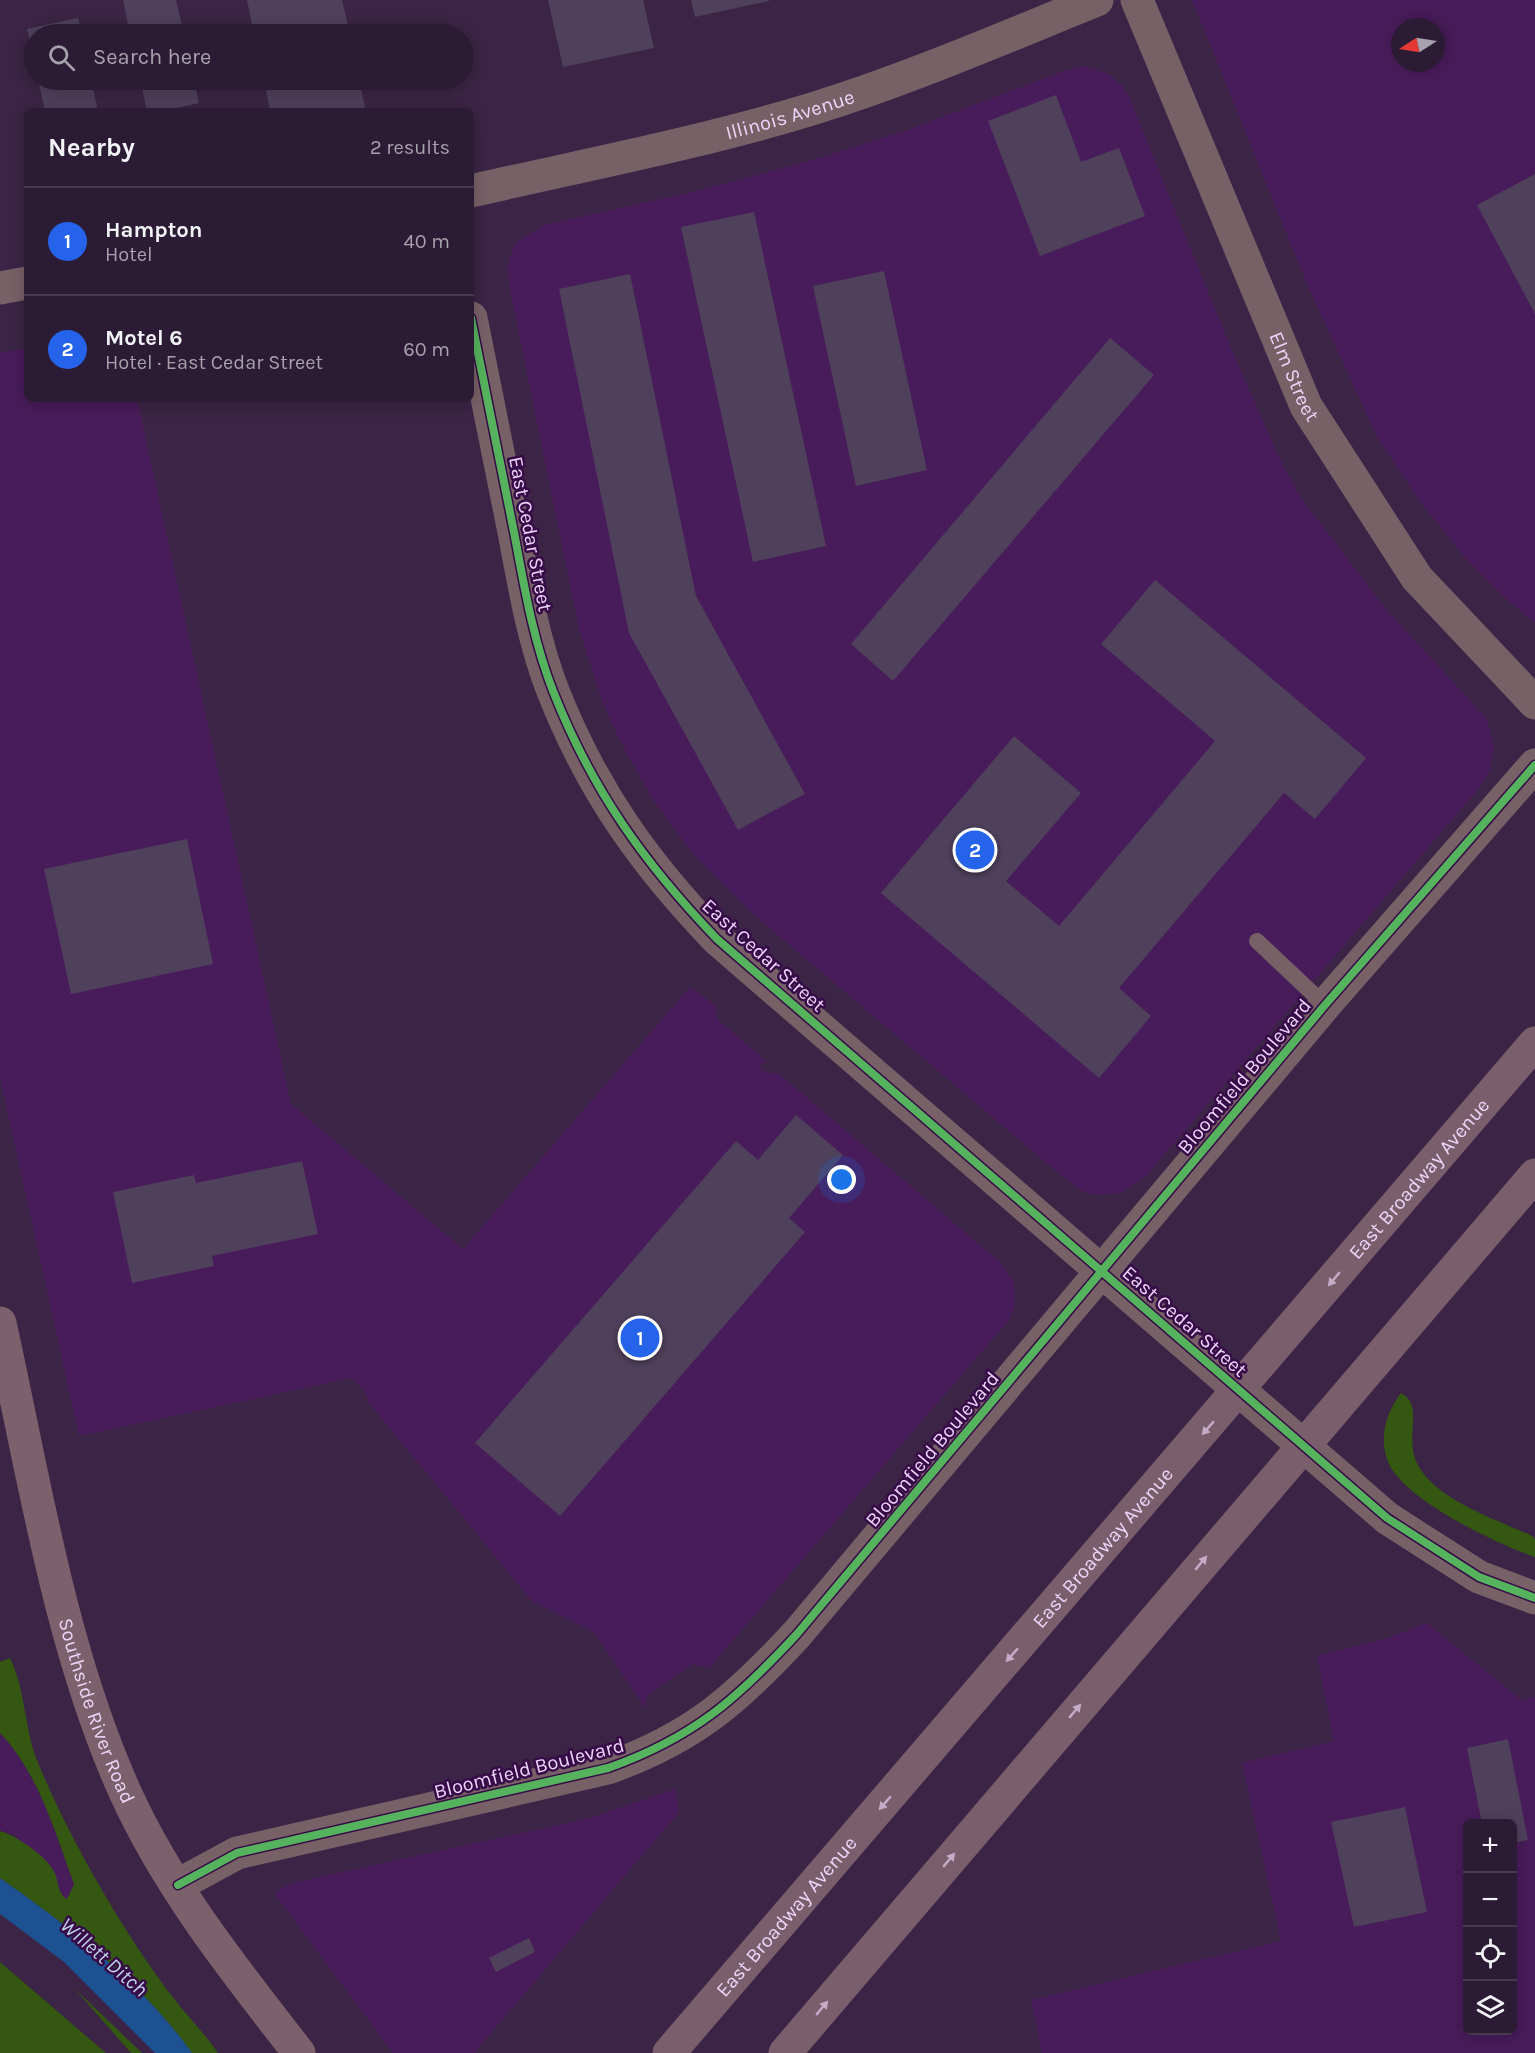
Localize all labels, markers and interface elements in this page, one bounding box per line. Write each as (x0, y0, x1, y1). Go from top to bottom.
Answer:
north arrow (1391, 18, 1445, 72)
search box (24, 24, 474, 90)
icon: search (45, 41, 78, 74)
text: Search here (93, 44, 211, 70)
street label: Illinois Avenue (723, 85, 857, 145)
text: Nearby (48, 132, 135, 163)
text: 2 results (370, 136, 450, 159)
text: Hampton (105, 217, 203, 243)
text: 1 (64, 230, 71, 253)
text: 40 m (404, 230, 450, 253)
text: Hotel (105, 243, 153, 266)
text: Motel 6 (105, 325, 183, 351)
street label: Elm Street (1264, 328, 1324, 426)
text: 2 (61, 338, 74, 361)
text: 60 m (403, 338, 450, 361)
text: Hotel · East Cedar Street (105, 351, 323, 374)
street label: East Cedar Street (504, 455, 557, 614)
pin: 2 (956, 828, 994, 872)
street label: East Cedar Street (698, 894, 830, 1017)
street label: Bloomfield Boulevard (1173, 994, 1316, 1159)
street label: East Broadway Avenue (1344, 1094, 1494, 1264)
your location (827, 1165, 856, 1194)
street label: East Cedar Street (1118, 1261, 1252, 1382)
one-way arrow (1328, 1271, 1341, 1286)
pin: 1 (620, 1316, 660, 1360)
street label: Bloomfield Boulevard (861, 1367, 1004, 1532)
one-way arrow (1201, 1420, 1214, 1436)
street label: East Broadway Avenue (1028, 1463, 1178, 1633)
one-way arrow (1195, 1555, 1208, 1571)
street label: Southside River Road (54, 1616, 140, 1807)
one-way arrow (1006, 1647, 1019, 1662)
one-way arrow (1068, 1704, 1081, 1719)
street label: Bloomfield Boulevard (432, 1734, 627, 1803)
one-way arrow (879, 1795, 892, 1810)
map controls (1463, 1819, 1517, 2035)
button: + (1463, 1819, 1517, 1873)
street label: East Broadway Avenue (711, 1832, 862, 2002)
one-way arrow (942, 1853, 955, 1868)
button: − (1463, 1873, 1517, 1927)
water label: Willett Ditch (55, 1913, 153, 2001)
button: locate (1463, 1927, 1517, 1981)
button: layers (1463, 1981, 1517, 2035)
one-way arrow (816, 2000, 829, 2016)

